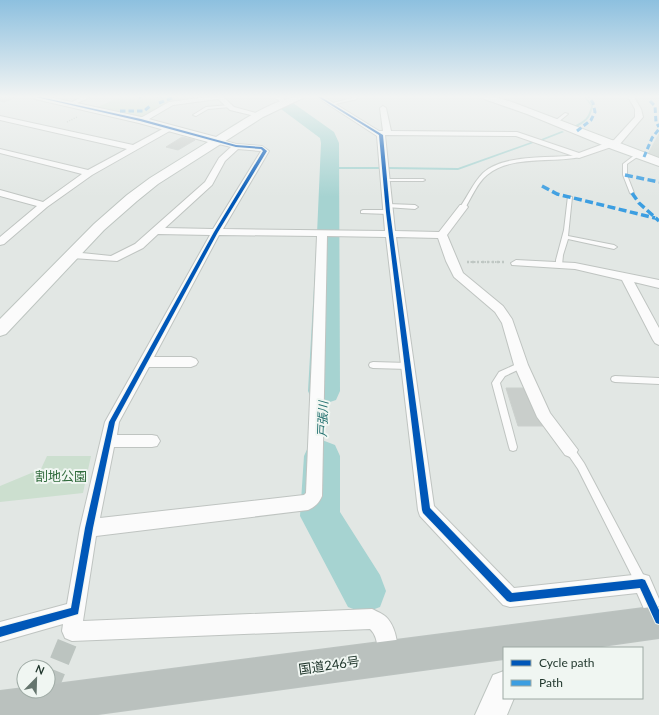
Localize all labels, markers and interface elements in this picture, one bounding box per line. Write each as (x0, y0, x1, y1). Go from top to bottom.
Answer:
water label: 戸張川 (314, 399, 331, 437)
park label: 割地公園 (35, 468, 87, 484)
legend (503, 647, 643, 699)
street label: 国道246号 (297, 653, 361, 677)
text: Cycle path (539, 655, 594, 670)
north arrow (16, 659, 56, 699)
text: N (34, 662, 47, 677)
text: Path (539, 675, 563, 690)

